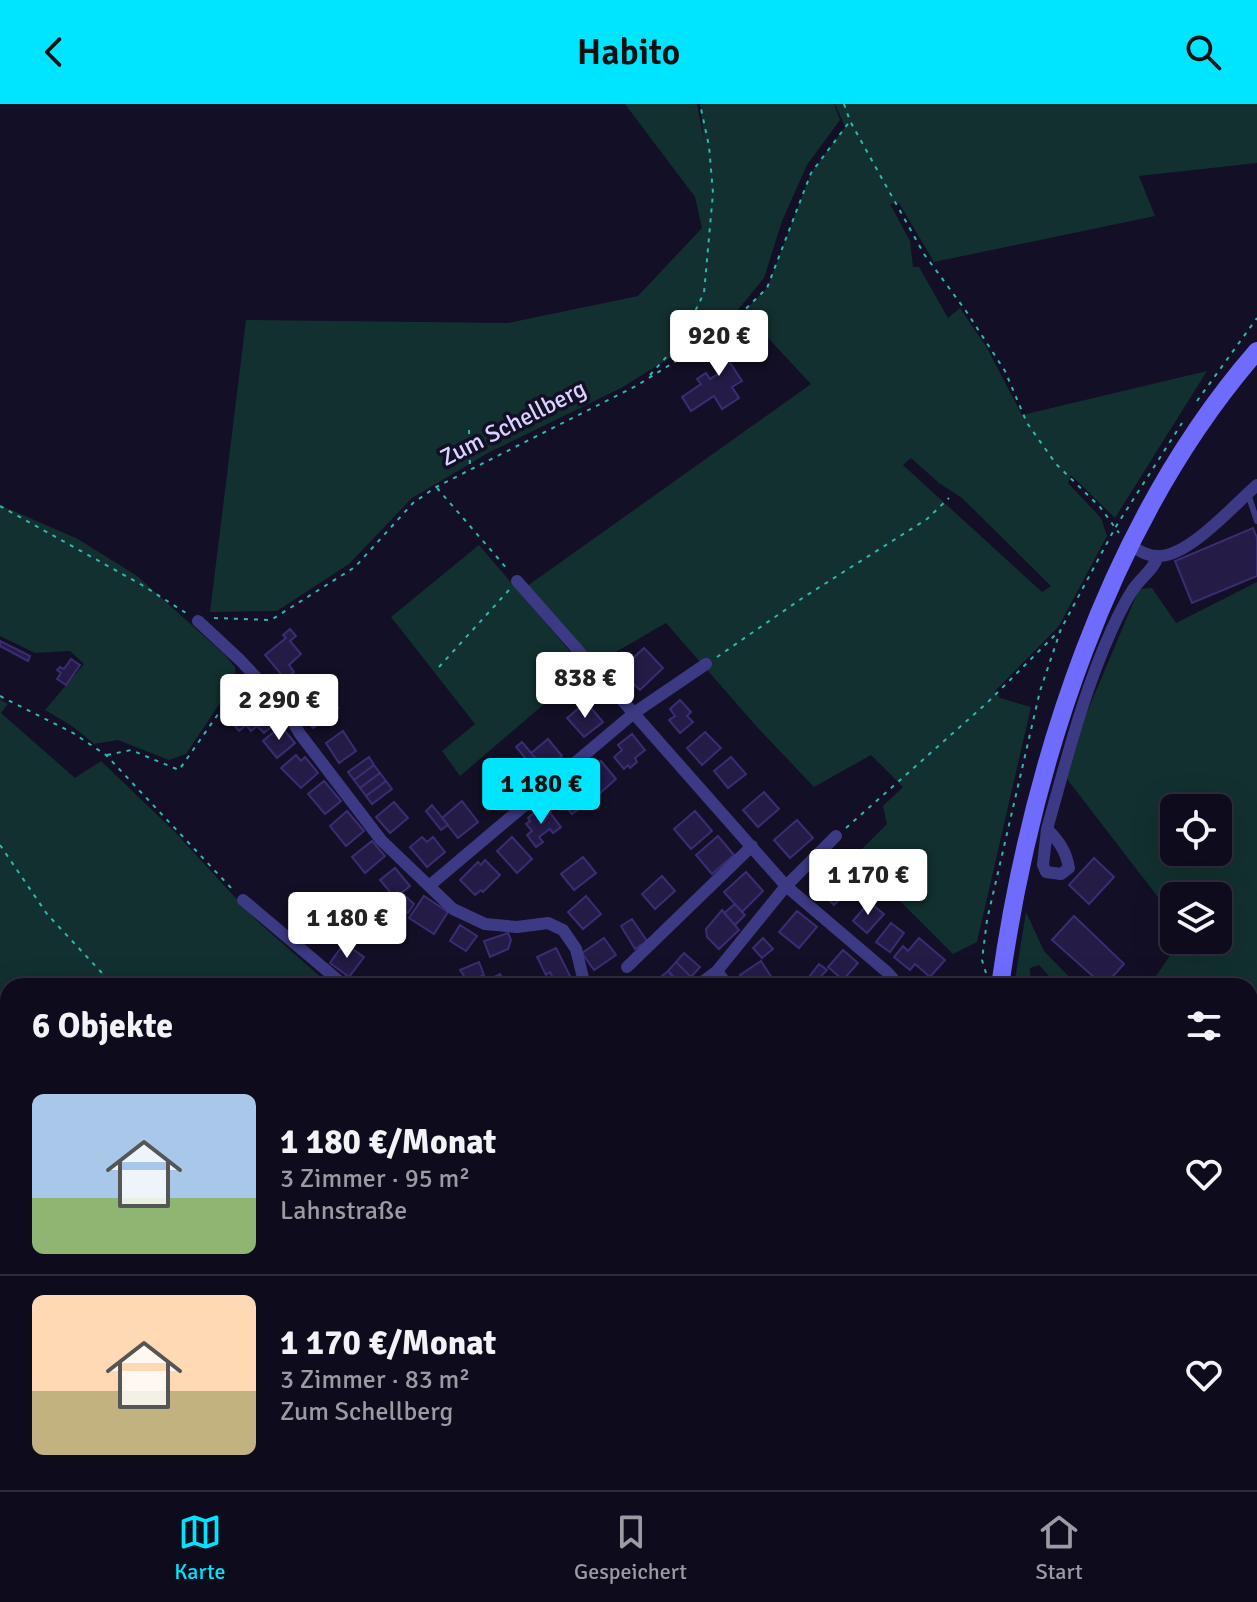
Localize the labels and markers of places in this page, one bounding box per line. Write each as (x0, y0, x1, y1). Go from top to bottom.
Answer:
pin: 920 € (663, 310, 775, 378)
pin: 838 € (529, 652, 641, 720)
pin: 2 290 € (205, 674, 353, 742)
pin: 1 180 € (467, 758, 615, 826)
pin: 1 170 € (794, 849, 942, 917)
pin: 1 180 € (273, 892, 421, 960)

